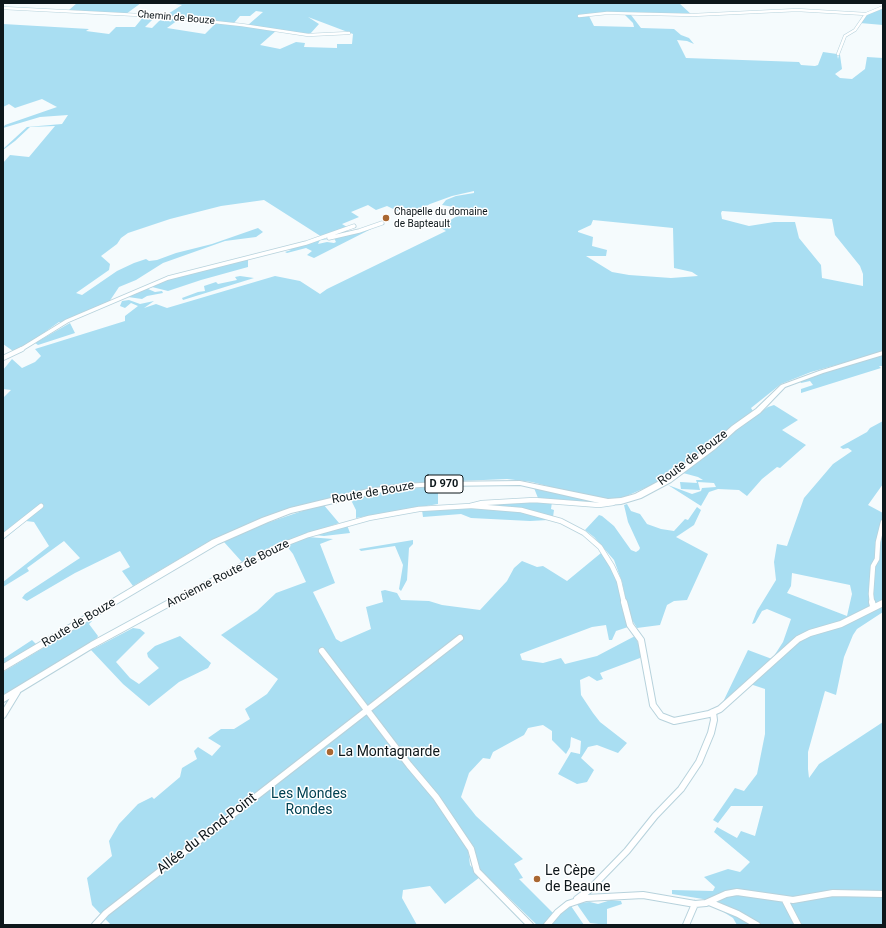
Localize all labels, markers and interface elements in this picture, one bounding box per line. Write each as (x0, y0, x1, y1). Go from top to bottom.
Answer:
street label: Chemin de Bouze (137, 9, 215, 27)
place label: Chapelle du domaine de Bapteault (394, 206, 487, 230)
marker: Chapelle du domaine de Bapteault (381, 213, 391, 223)
street label: Route de Bouze (655, 427, 731, 489)
road number: D 970 (425, 475, 463, 493)
street label: Route de Bouze (331, 479, 415, 507)
street label: Ancienne Route de Bouze (164, 537, 292, 611)
street label: Route de Bouze (40, 595, 118, 651)
place label: La Montagnarde (338, 744, 440, 760)
marker: La Montagnarde (325, 747, 335, 757)
park label: Les Mondes Rondes (271, 786, 347, 818)
street label: Allée du Rond-Point (154, 790, 260, 878)
place label: Le Cèpe de Beaune (545, 863, 610, 896)
marker: Le Cèpe de Beaune (532, 874, 542, 884)

